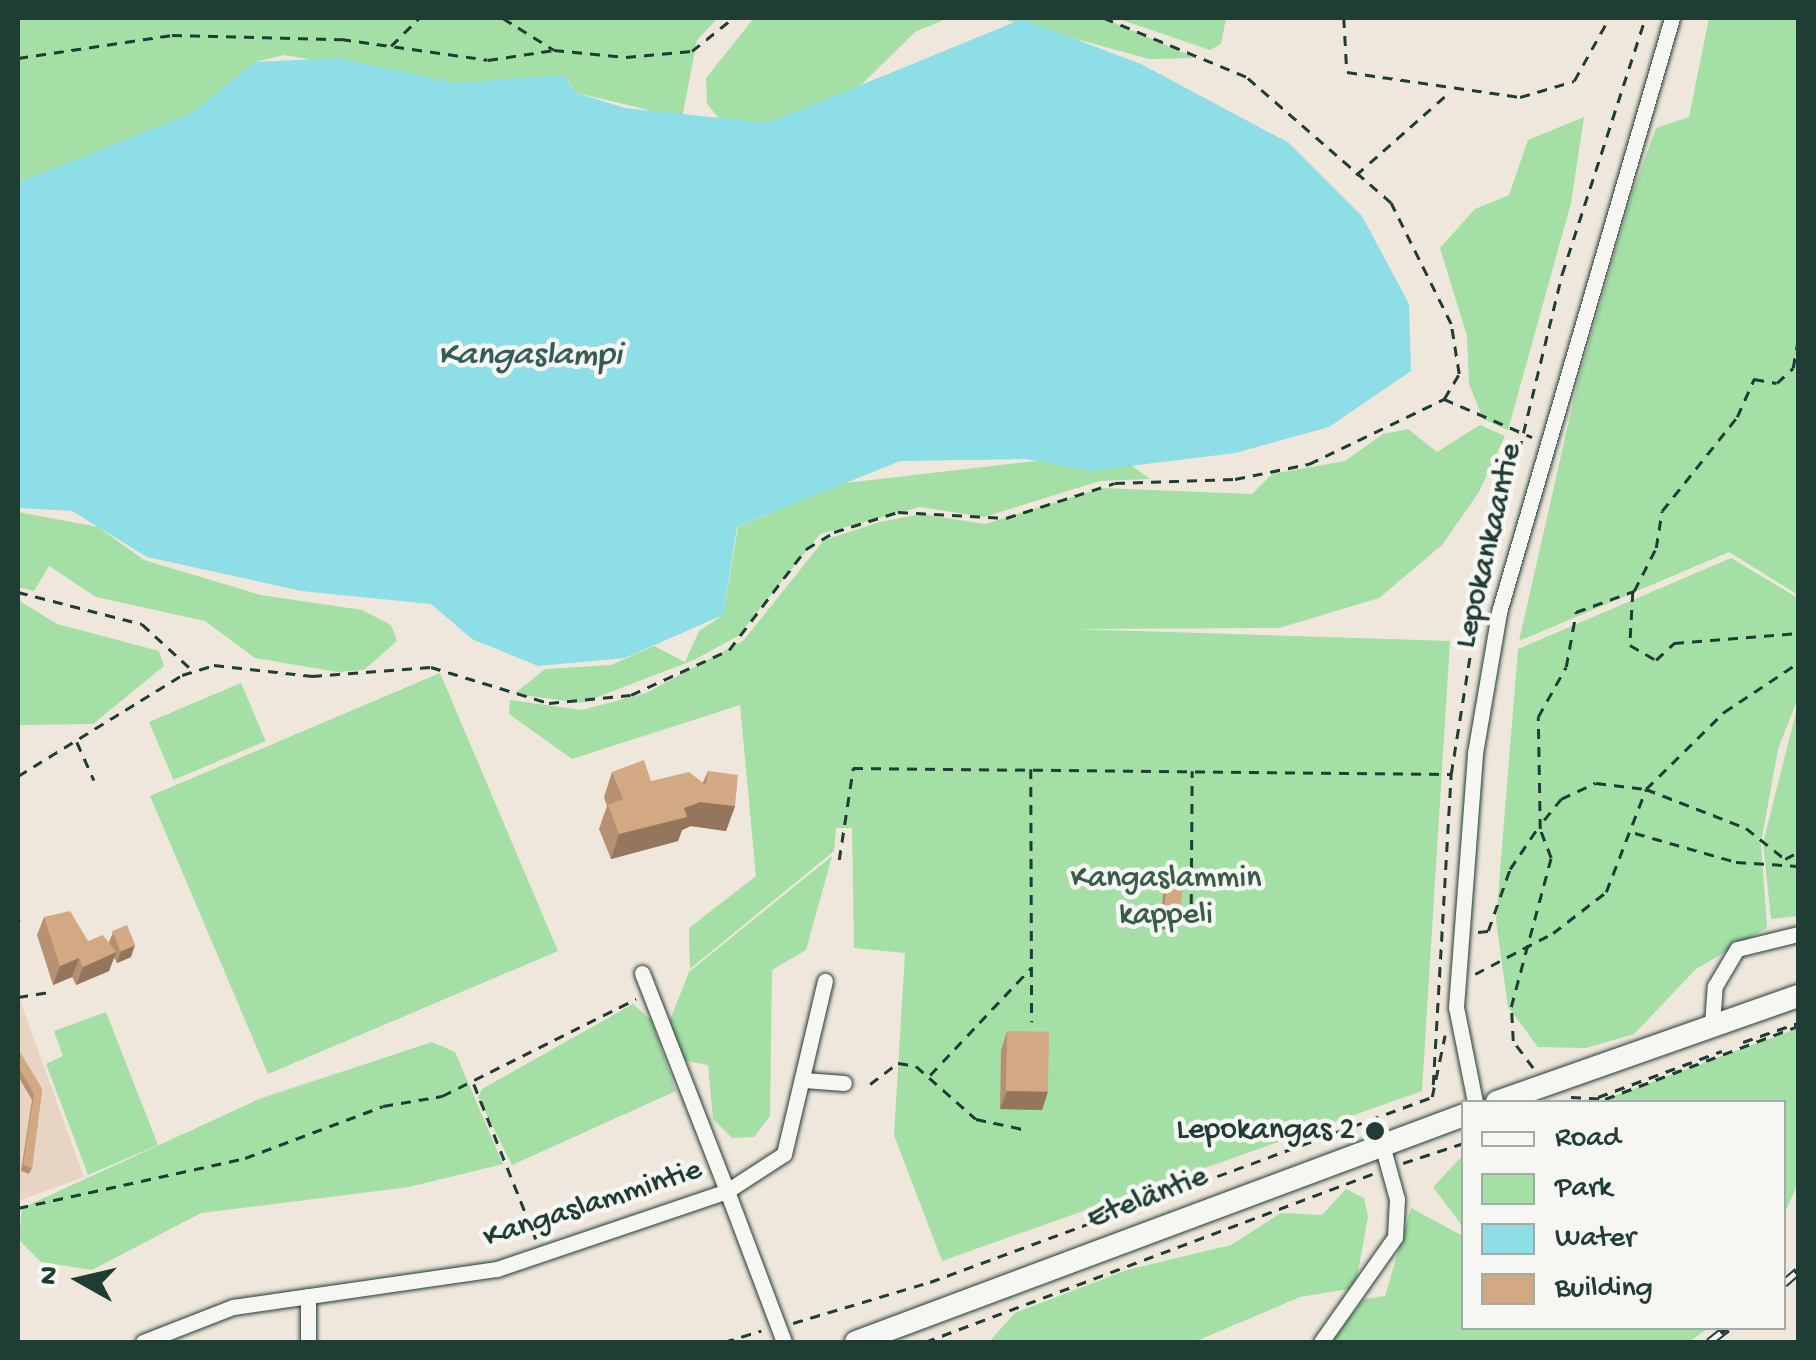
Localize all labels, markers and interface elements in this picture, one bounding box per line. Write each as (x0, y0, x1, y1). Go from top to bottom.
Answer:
water label: Kangaslampi (438, 336, 622, 378)
street label: Lepokankaantie (1448, 440, 1532, 652)
park label: Kangaslammin kappeli (1071, 861, 1261, 936)
legend (1461, 1100, 1786, 1330)
place label: Lepokangas 2 (1176, 1112, 1355, 1150)
marker: Lepokangas 2 (1364, 1120, 1386, 1142)
text: Road (1555, 1122, 1621, 1157)
street label: Kangaslammintie (479, 1152, 707, 1258)
street label: Eteläntie (1082, 1158, 1214, 1240)
text: Park (1555, 1172, 1612, 1207)
text: Water (1555, 1222, 1636, 1257)
north arrow (30, 1230, 130, 1330)
text: N (32, 1264, 67, 1287)
text: Building (1555, 1272, 1653, 1307)

